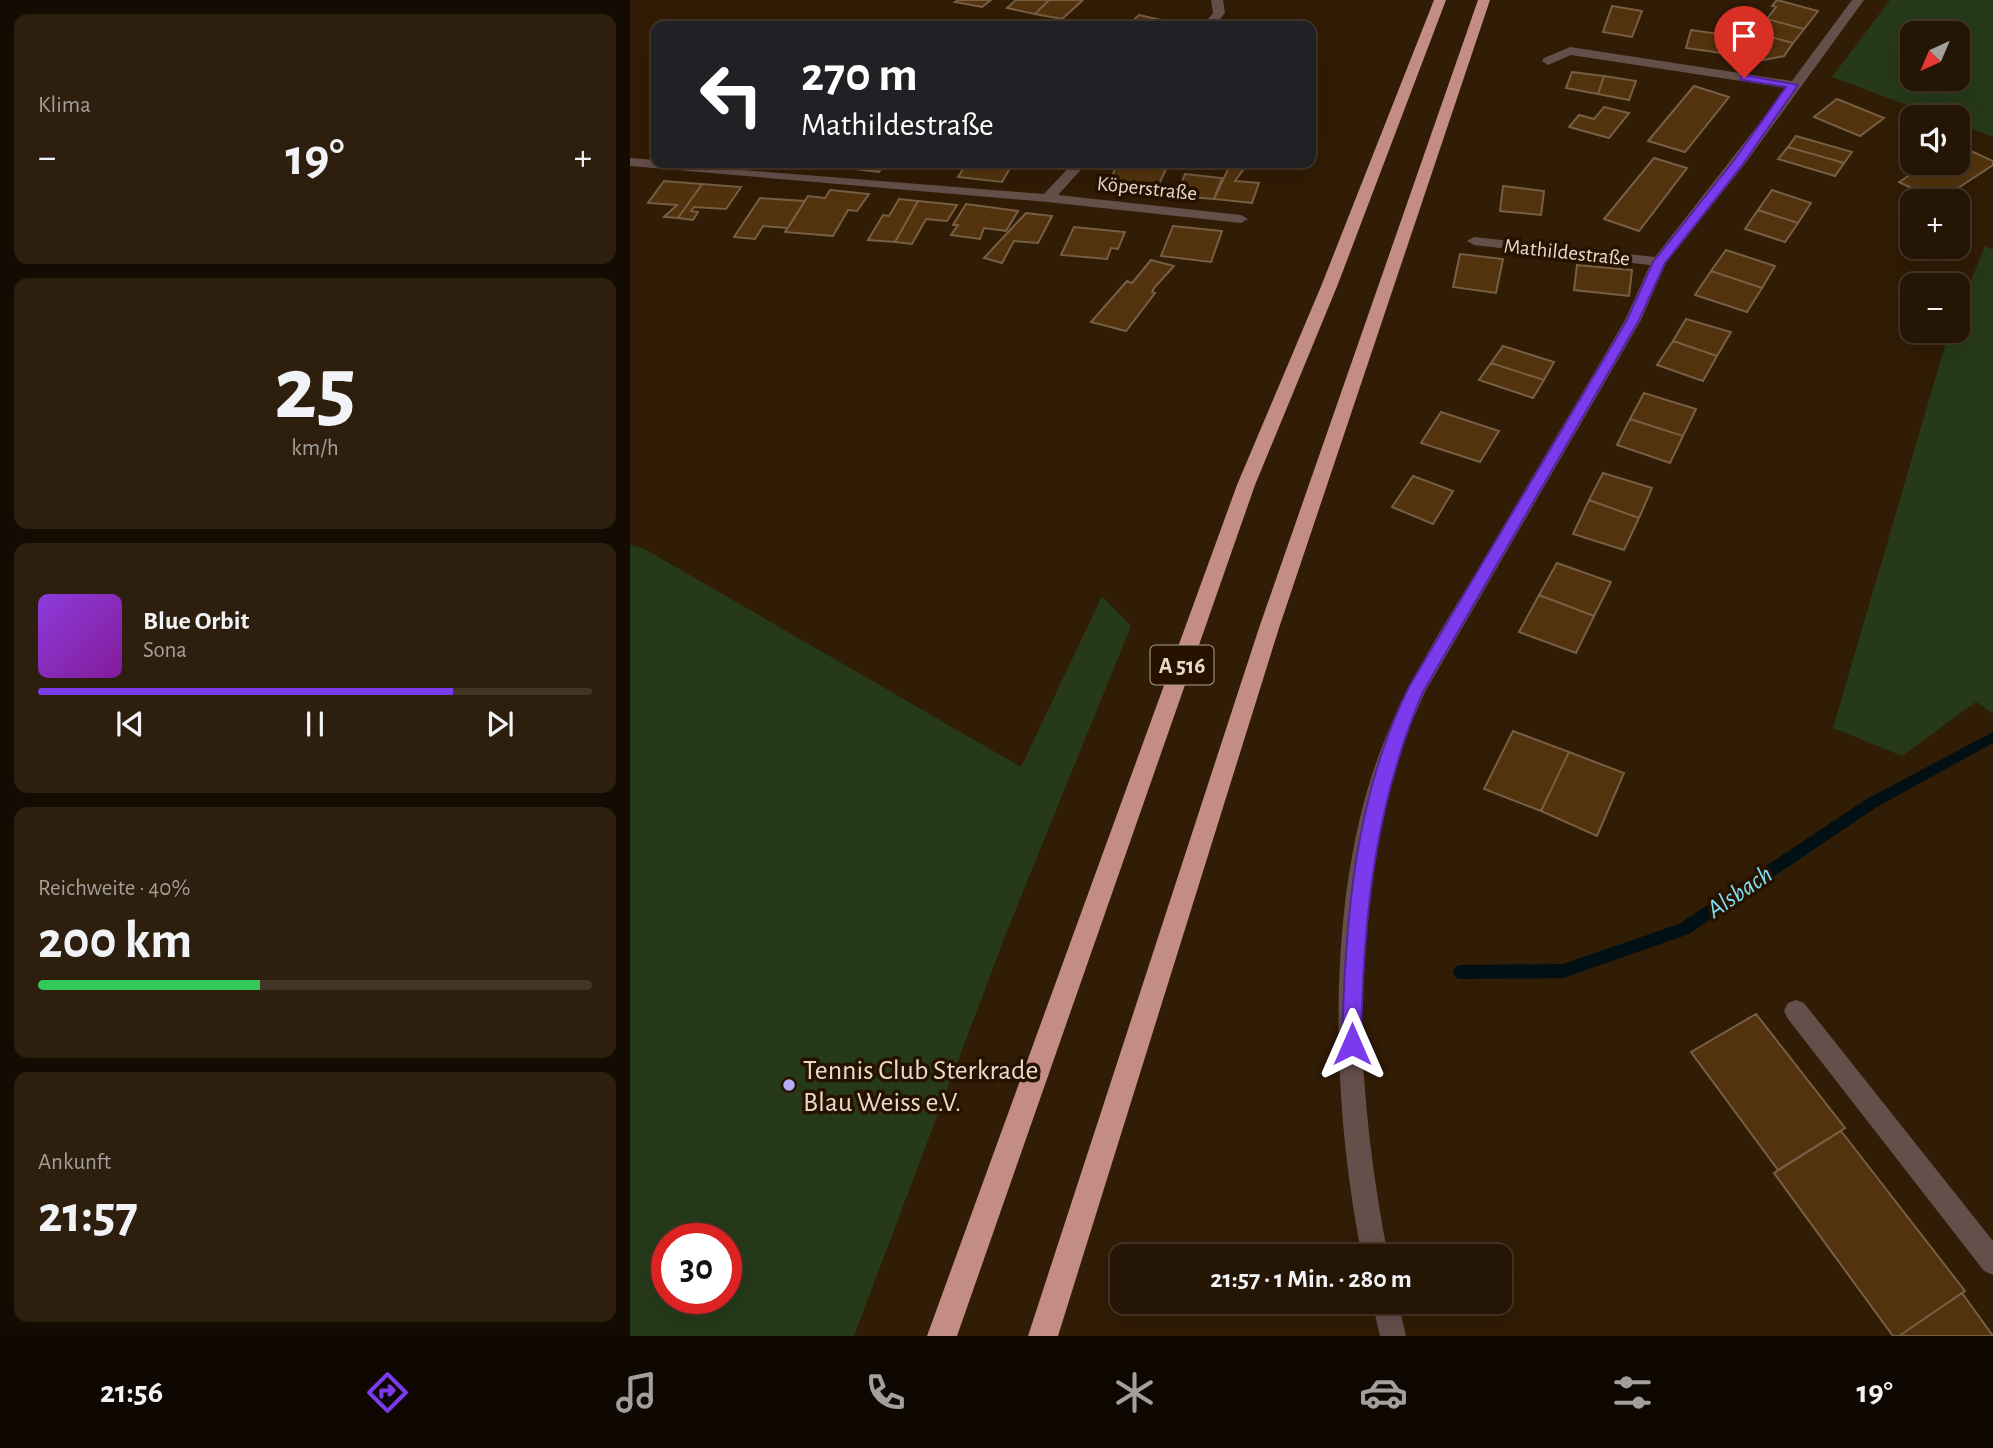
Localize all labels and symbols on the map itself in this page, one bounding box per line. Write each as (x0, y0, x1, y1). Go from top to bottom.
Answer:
pin (1714, 6, 1774, 78)
north arrow (1900, 21, 1970, 91)
street label: Köperstraße (1096, 173, 1198, 204)
street label: Mathildestraße (1503, 235, 1631, 270)
road number: A 516 (1150, 646, 1214, 684)
water label: Alsbach (1701, 861, 1777, 923)
position arrow (1315, 1007, 1389, 1081)
place label: Tennis Club Sterkrade Blau Weiss e.V. (803, 1057, 1039, 1117)
marker: Tennis Club Sterkrade Blau Weiss e.V. (781, 1077, 797, 1093)
speed limit sign: 30 (651, 1223, 742, 1314)

